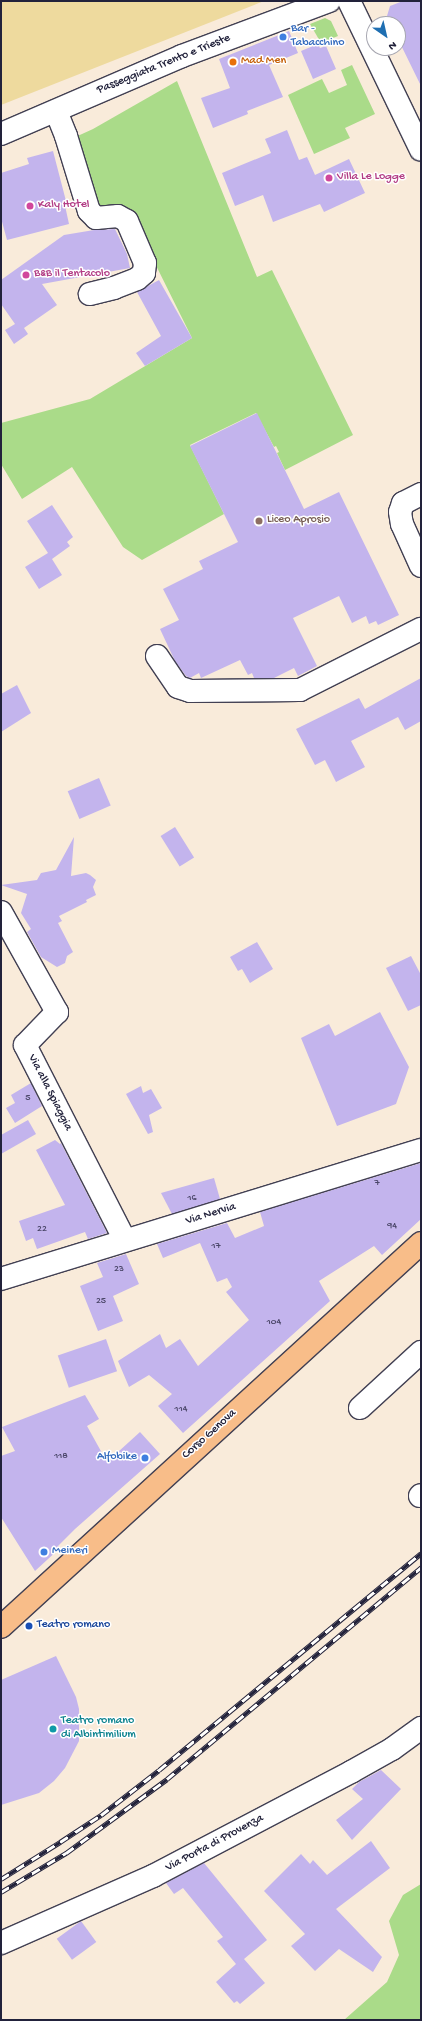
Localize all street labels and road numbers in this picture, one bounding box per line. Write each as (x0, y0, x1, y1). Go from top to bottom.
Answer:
street label: Passeggiata Trento e Trieste (95, 32, 233, 98)
street label: Via alla Spiaggia (24, 1052, 74, 1134)
street label: Via Nervia (184, 1201, 238, 1229)
street label: Corso Genova (180, 1407, 240, 1463)
street label: Via Porta di Provenza (164, 1812, 266, 1876)

